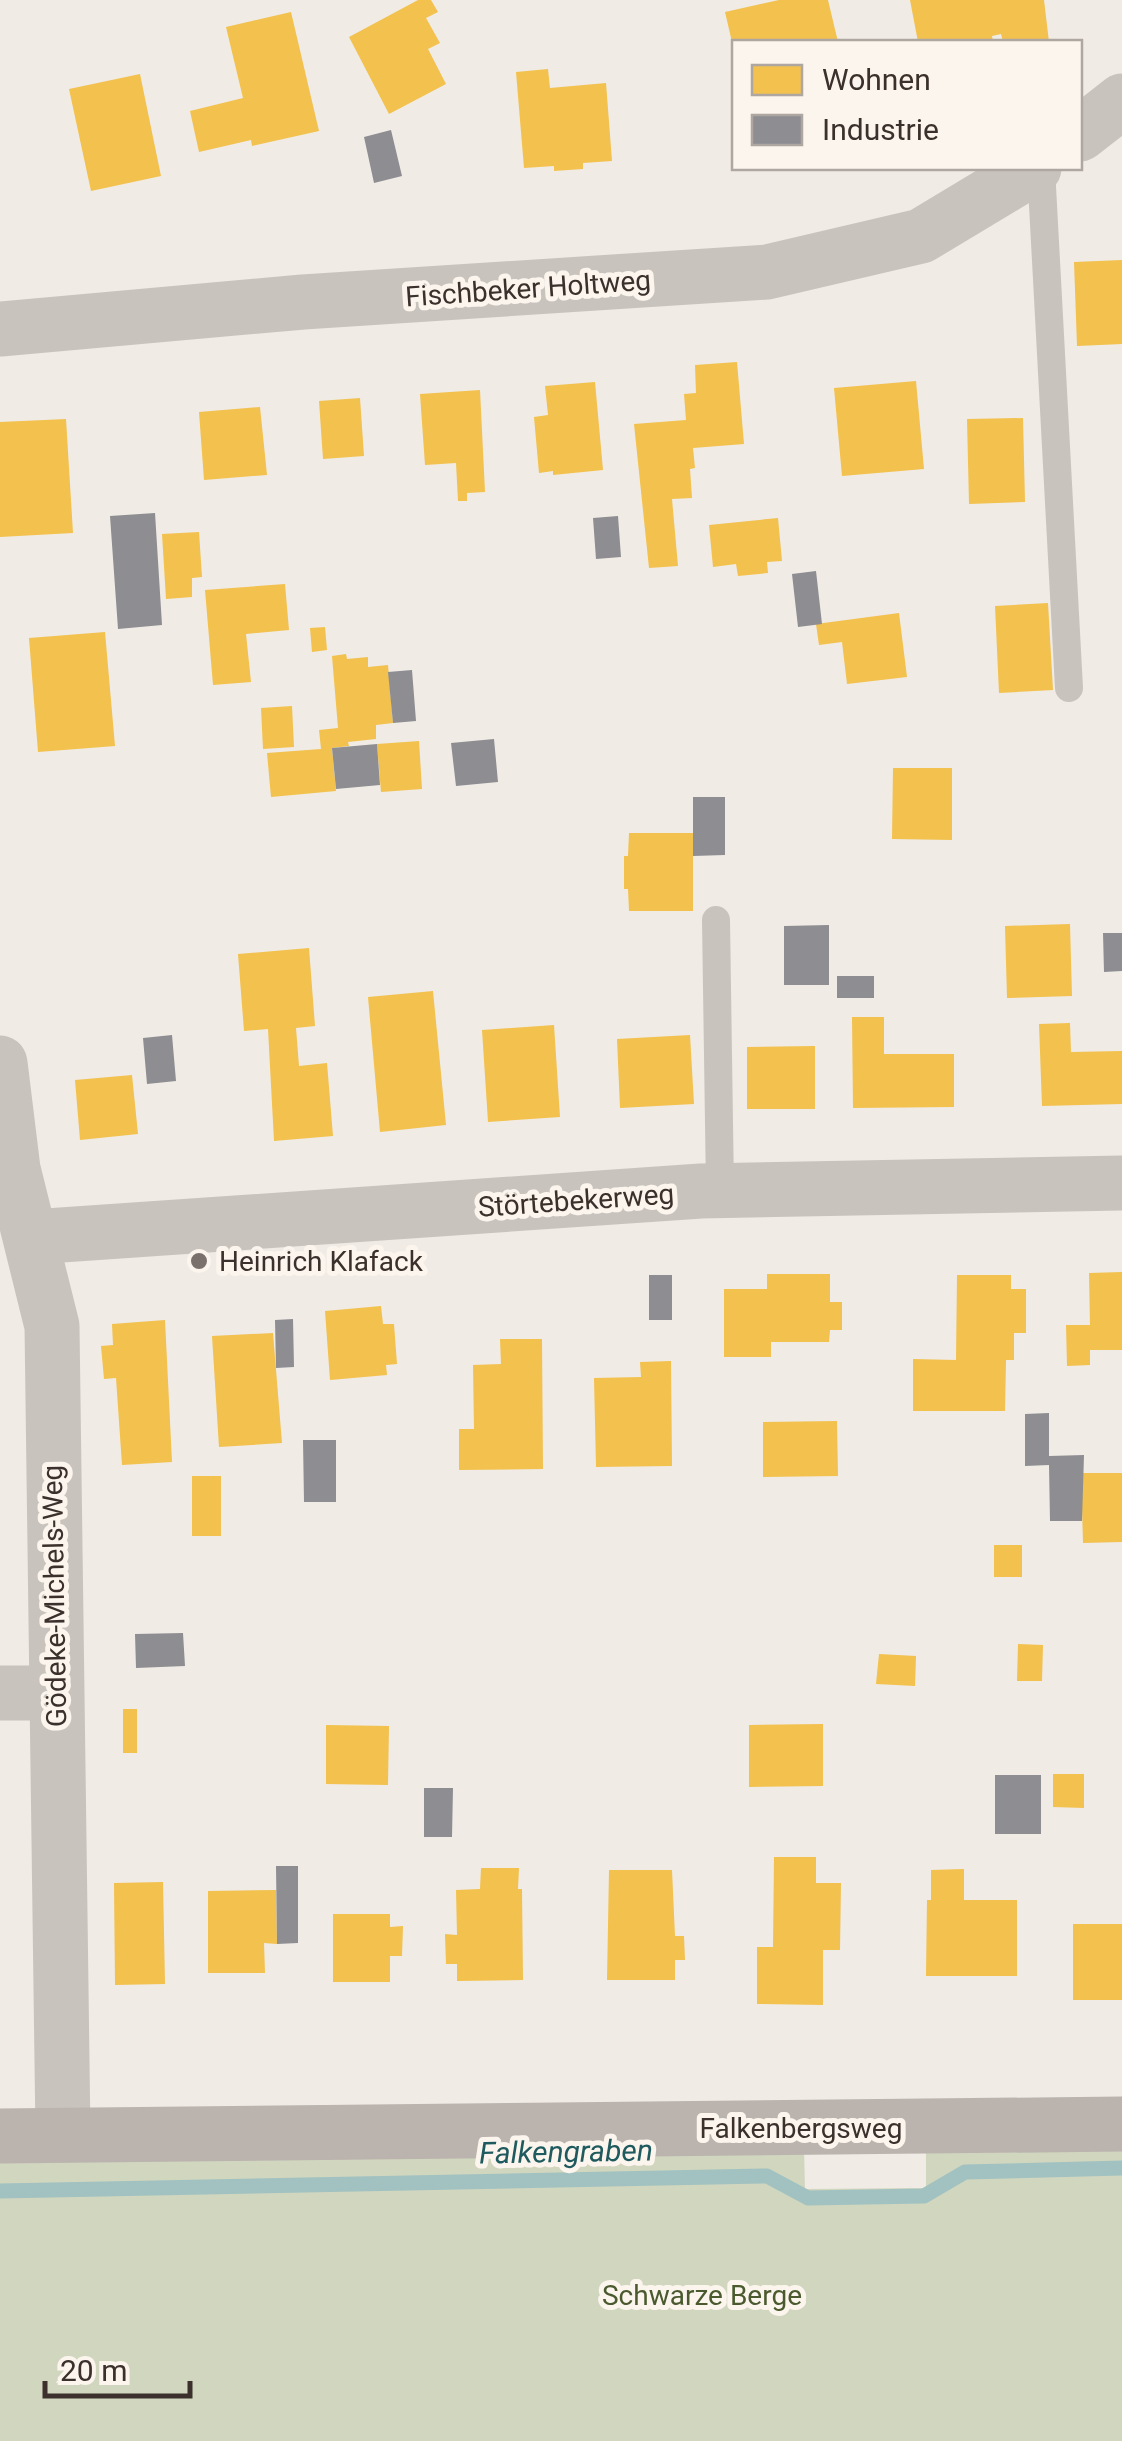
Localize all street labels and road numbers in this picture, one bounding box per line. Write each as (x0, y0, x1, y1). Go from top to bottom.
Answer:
street label: Fischbeker Holtweg (404, 263, 652, 314)
street label: Störtebekerweg (477, 1177, 675, 1224)
street label: Gödeke-Michels-Weg (36, 1465, 73, 1727)
street label: Falkenbergsweg (700, 2112, 902, 2145)

